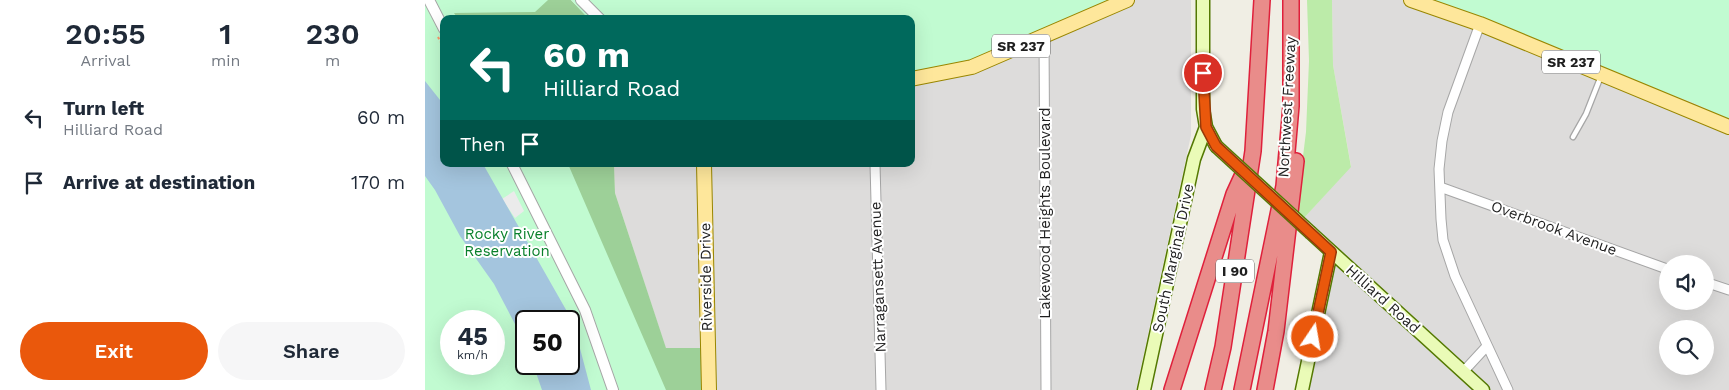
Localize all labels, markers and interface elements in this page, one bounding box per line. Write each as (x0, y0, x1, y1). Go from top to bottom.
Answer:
text: 20:55 (65, 16, 146, 51)
text: 1 (219, 16, 232, 51)
text: 230 (305, 16, 360, 51)
text: 60 m (543, 34, 630, 76)
road number: SR 237 (992, 34, 1050, 58)
icon: left (460, 35, 525, 100)
street label: Northwest Freeway (1274, 36, 1300, 178)
text: Arrival (80, 51, 130, 70)
text: min (211, 51, 240, 70)
text: m (325, 51, 340, 70)
road number: SR 237 (1542, 51, 1600, 74)
pin (1182, 52, 1224, 94)
icon: arrive (1189, 59, 1217, 87)
text: Hilliard Road (543, 76, 680, 101)
text: Turn left (63, 97, 144, 120)
icon: left (20, 104, 48, 132)
text: 60 m (357, 106, 405, 129)
street label: Lakewood Heights Boulevard (1036, 107, 1054, 319)
text: Hilliard Road (63, 120, 163, 139)
icon: arrive (516, 130, 544, 158)
text: Then (460, 133, 506, 156)
icon: arrive (20, 169, 48, 197)
text: Arrive at destination (63, 171, 255, 194)
text: 170 m (351, 171, 405, 194)
street label: South Marginal Drive (1148, 182, 1198, 334)
street label: Overbrook Avenue (1489, 197, 1619, 259)
street label: Narragansett Avenue (866, 201, 890, 353)
street label: Riverside Drive (696, 223, 716, 331)
park label: Rocky River Reservation (464, 225, 550, 260)
map controls (1659, 255, 1714, 375)
button: sound (1659, 255, 1714, 310)
road number: I 90 (1216, 260, 1254, 282)
street label: Hilliard Road (1342, 261, 1424, 337)
speed limit sign: 50 (515, 310, 580, 375)
position arrow (1286, 310, 1338, 362)
button: search (1659, 320, 1714, 375)
button: Exit (20, 322, 208, 380)
button: Share (218, 322, 405, 380)
text: 45 (457, 322, 488, 351)
text: km/h (457, 348, 488, 362)

